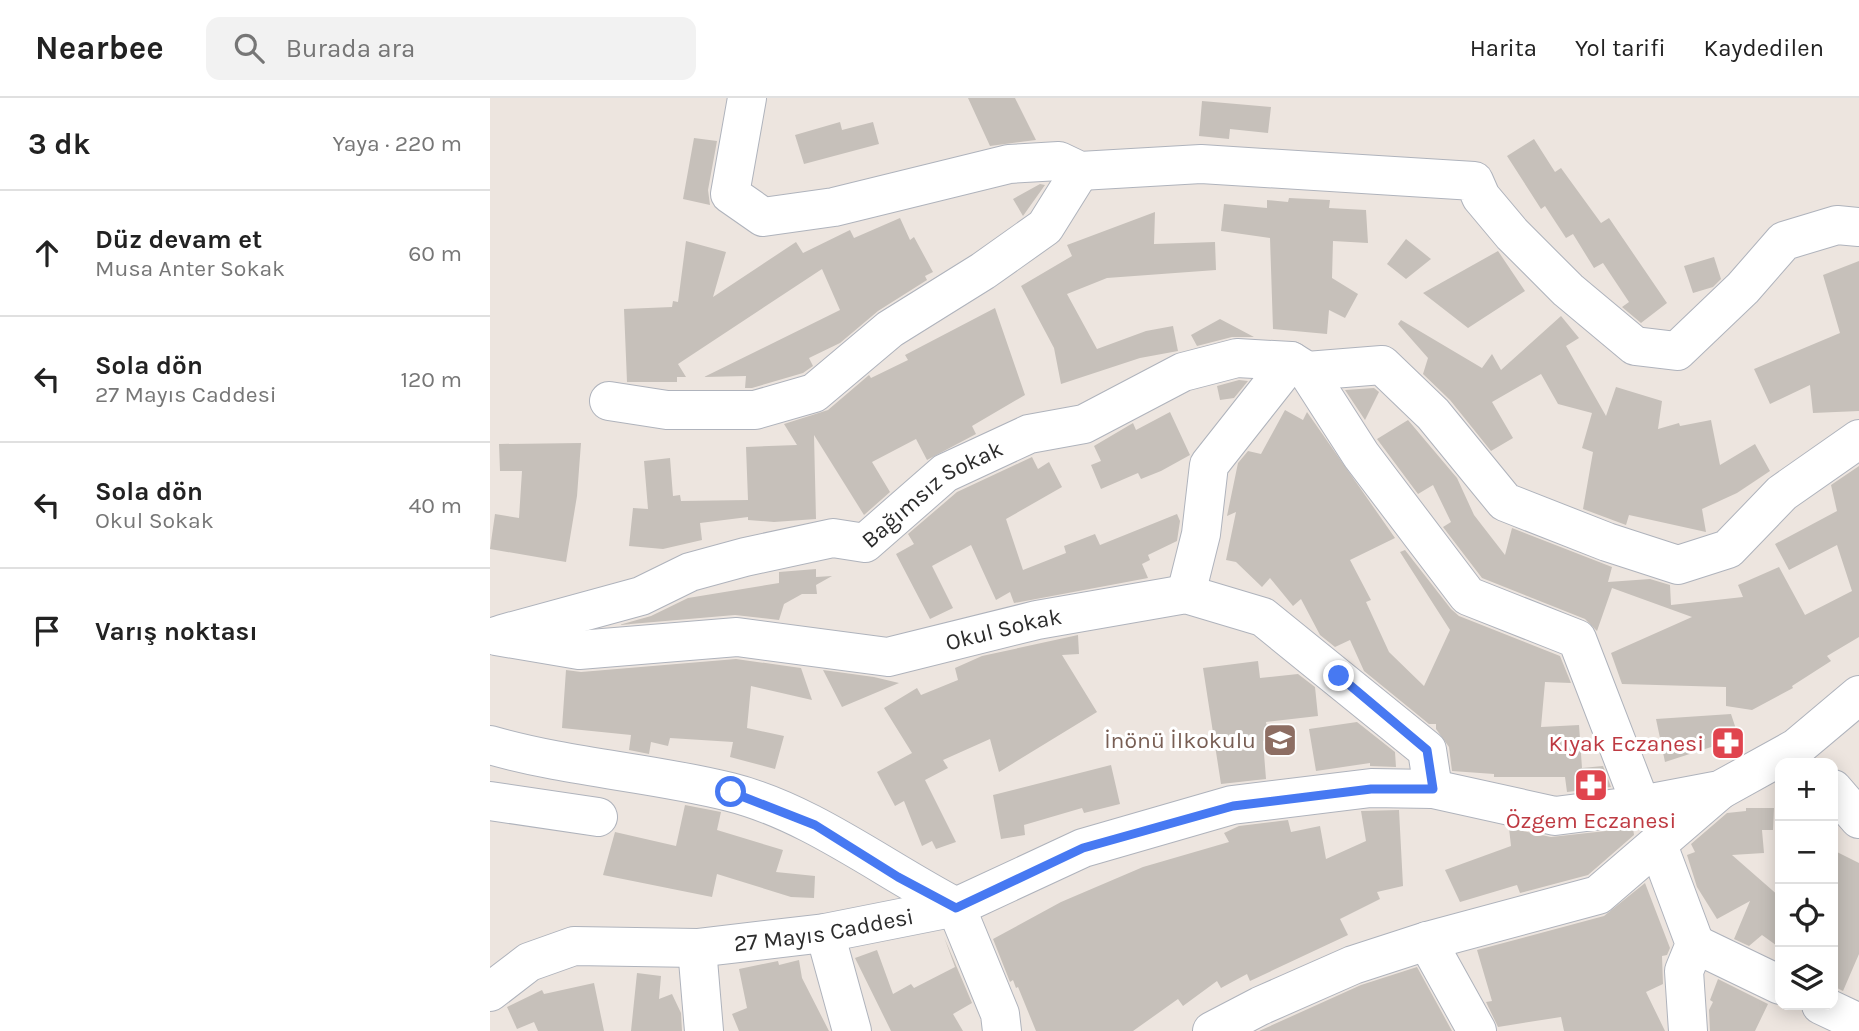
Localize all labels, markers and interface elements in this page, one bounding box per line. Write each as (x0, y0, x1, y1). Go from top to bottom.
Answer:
search box (206, 17, 696, 80)
text: Nearbee (35, 29, 164, 67)
icon: search (230, 29, 268, 67)
text: Burada ara (286, 33, 415, 64)
text: Harita (1470, 34, 1537, 62)
text: Yol tarifi (1575, 34, 1666, 62)
text: Kaydedilen (1704, 34, 1824, 62)
text: 3 dk (28, 126, 90, 162)
text: Yaya · 220 m (332, 130, 462, 157)
text: Düz devam et (95, 224, 262, 255)
icon: ahead (28, 234, 66, 272)
text: 60 m (408, 240, 462, 267)
text: Musa Anter Sokak (95, 255, 285, 282)
text: Sola dön (95, 350, 203, 381)
icon: left (28, 360, 66, 398)
text: 120 m (400, 366, 462, 393)
text: 27 Mayıs Caddesi (95, 381, 277, 408)
street label: Bağımsız Sokak (856, 435, 1007, 553)
text: Sola dön (95, 476, 203, 507)
icon: left (28, 486, 66, 524)
text: 40 m (409, 492, 462, 519)
text: Okul Sokak (95, 507, 214, 534)
street label: Okul Sokak (943, 602, 1064, 656)
icon: arrive (28, 612, 66, 650)
text: Varış noktası (95, 616, 258, 647)
route end (1323, 660, 1354, 691)
school or university icon: İnönü İlkokulu (1261, 721, 1299, 759)
pharmacy icon: Kıyak Eczanesi (1709, 724, 1747, 762)
place label: İnönü İlkokulu (1104, 727, 1256, 754)
place label: Kıyak Eczanesi (1548, 730, 1704, 757)
map controls (1775, 758, 1838, 1010)
button: + (1775, 758, 1838, 821)
pharmacy icon: Özgem Eczanesi (1572, 766, 1610, 804)
route start (715, 776, 746, 807)
place label: Özgem Eczanesi (1506, 807, 1676, 834)
button: − (1775, 821, 1838, 884)
button: locate (1775, 884, 1838, 947)
street label: 27 Mayıs Caddesi (732, 902, 916, 957)
button: layers (1775, 947, 1838, 1010)

